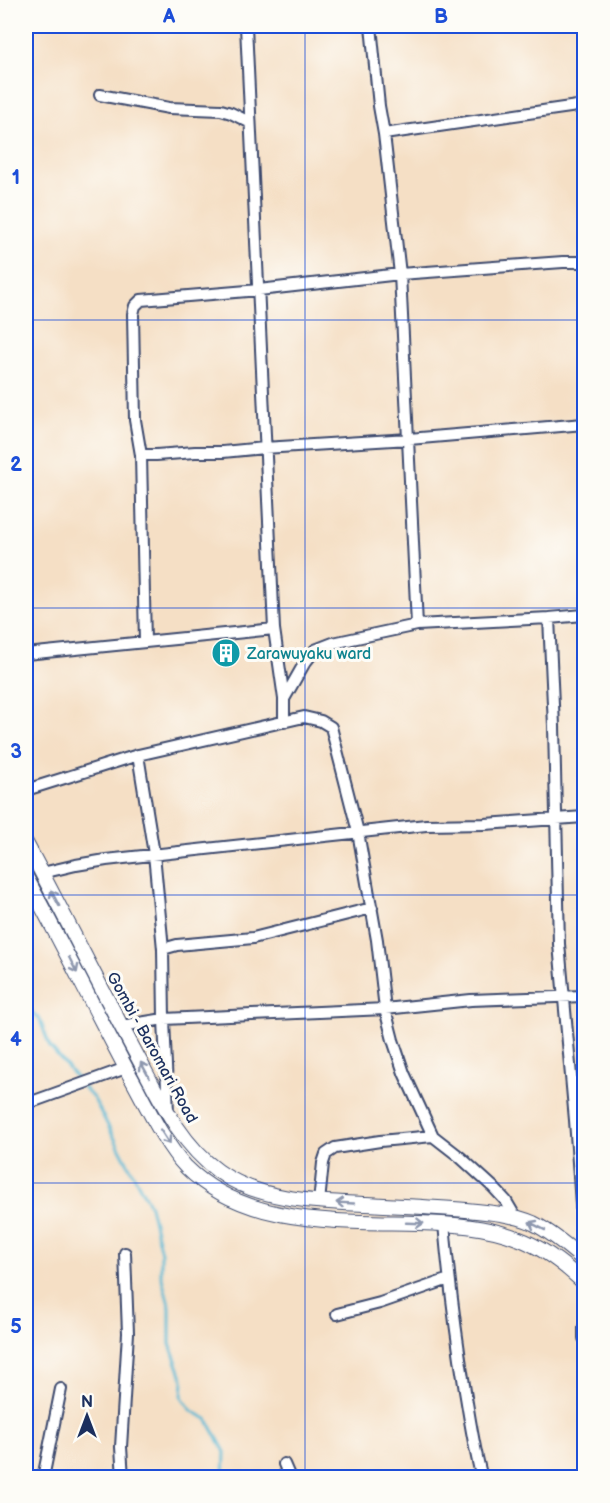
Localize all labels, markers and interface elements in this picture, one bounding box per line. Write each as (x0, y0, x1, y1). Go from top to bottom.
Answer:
text: A (162, 5, 176, 29)
text: B (434, 5, 448, 29)
text: 1 (12, 166, 20, 190)
text: 2 (10, 453, 22, 477)
building icon: Zarawuyaku ward (210, 637, 242, 669)
place label: Zarawuyaku ward (246, 645, 371, 664)
text: 3 (10, 740, 22, 764)
one-way arrow (48, 889, 60, 907)
one-way arrow (68, 956, 79, 974)
street label: Gombi - Baromari Road (102, 969, 201, 1127)
text: 4 (10, 1028, 22, 1052)
one-way arrow (139, 1062, 151, 1079)
one-way arrow (159, 1128, 171, 1145)
one-way arrow (335, 1198, 355, 1209)
one-way arrow (405, 1218, 425, 1229)
one-way arrow (529, 1220, 547, 1231)
text: 5 (10, 1315, 22, 1339)
north arrow (57, 1386, 117, 1446)
text: N (81, 1393, 93, 1412)

